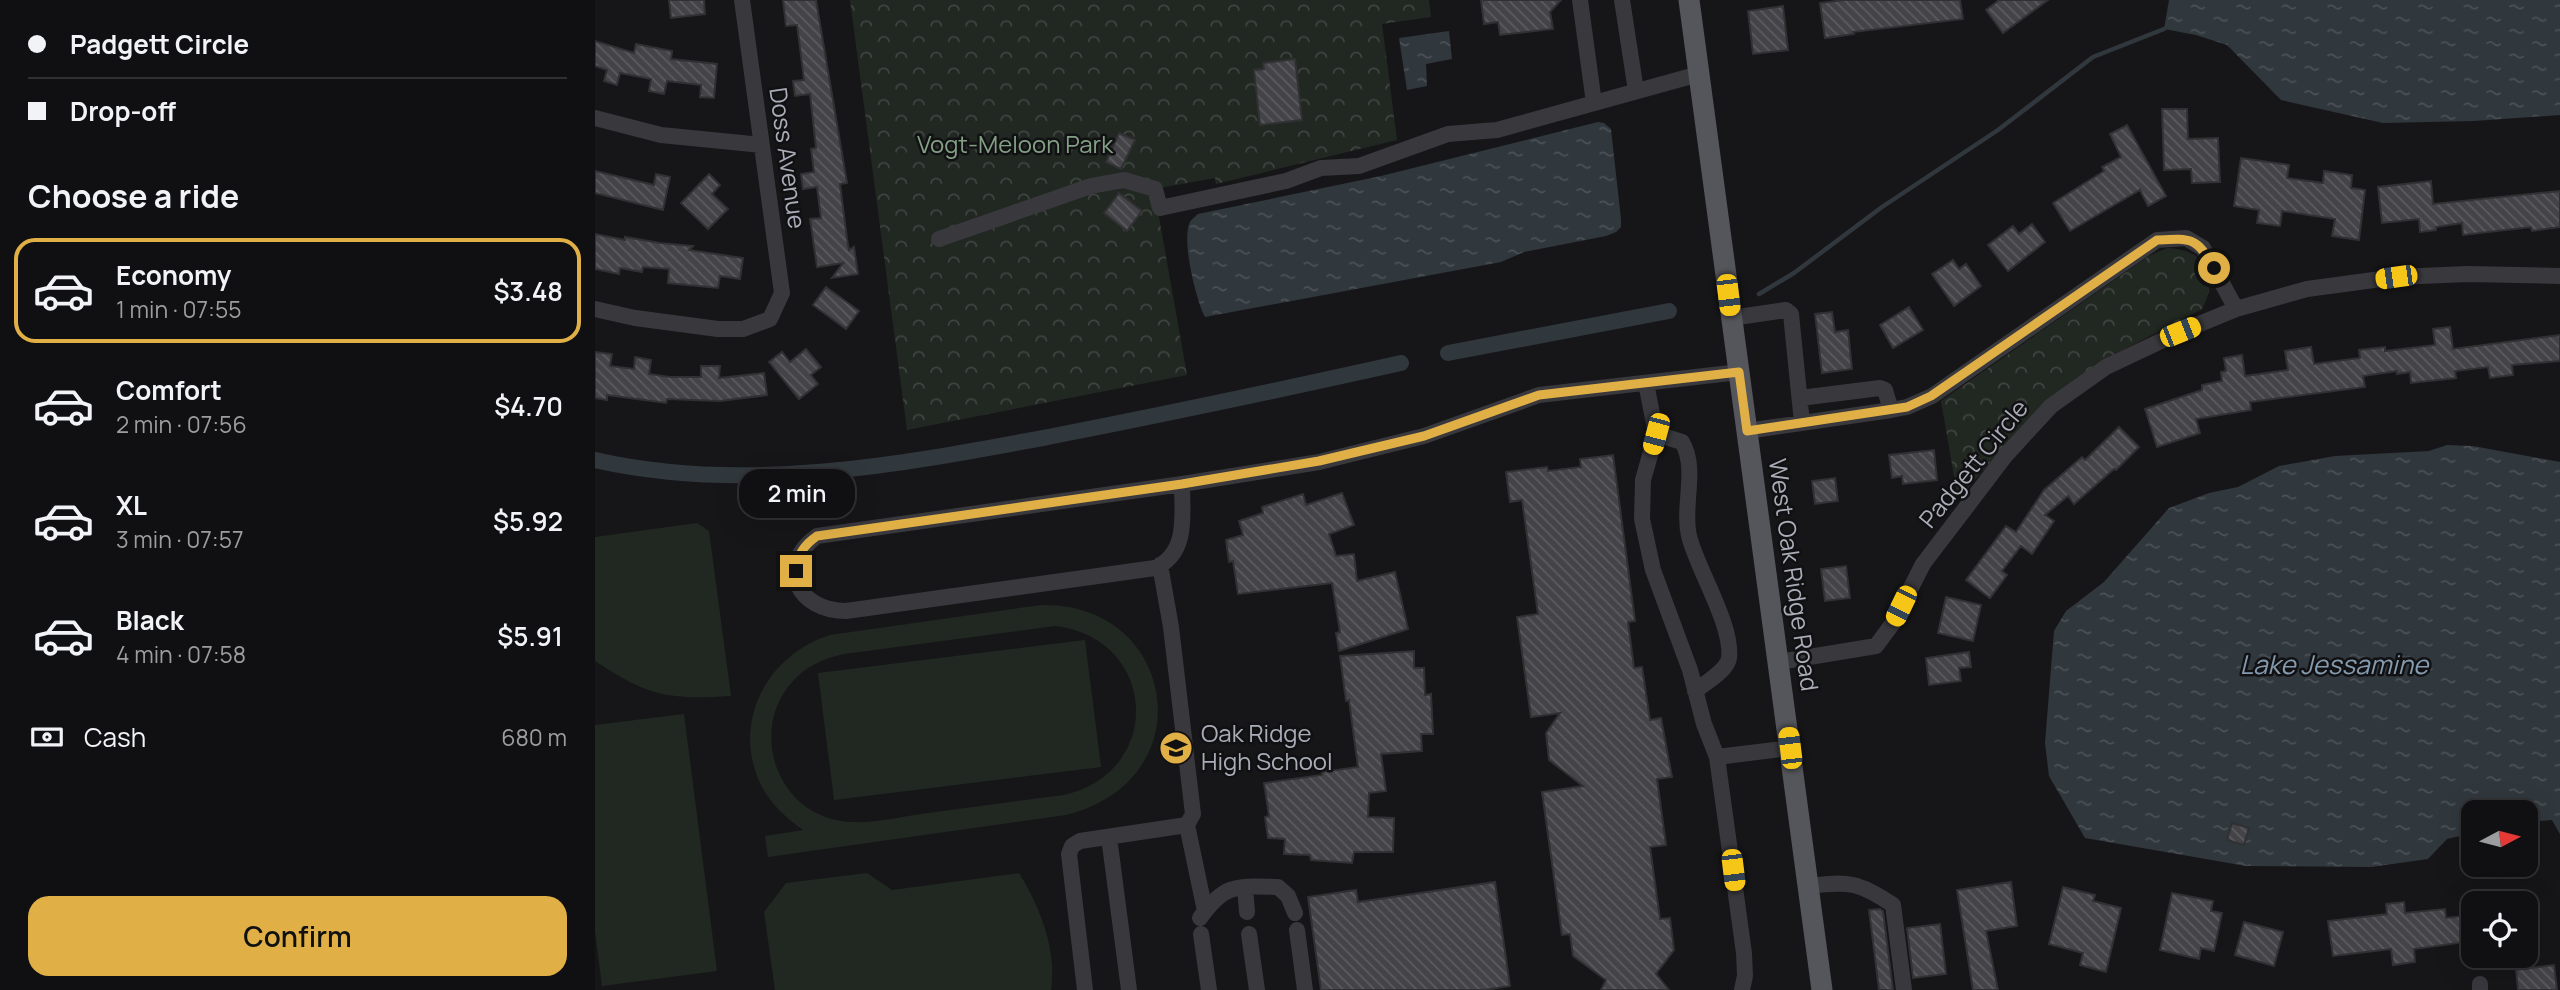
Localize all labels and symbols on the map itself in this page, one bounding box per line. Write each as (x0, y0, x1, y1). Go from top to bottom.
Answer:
street label: Doss Avenue (762, 85, 815, 231)
park label: Vogt-Meloon Park (917, 127, 1114, 160)
route start (2198, 252, 2230, 284)
car (2374, 264, 2419, 290)
car (1716, 273, 1741, 317)
car (2157, 314, 2204, 350)
street label: Padgett Circle (1911, 392, 2035, 534)
car (1641, 411, 1672, 457)
street label: West Oak Ridge Road (1762, 456, 1827, 693)
callout: 2 min (738, 470, 854, 518)
route end (780, 555, 812, 587)
car (1883, 583, 1920, 629)
water label: Lake Jessamine (2240, 646, 2430, 682)
place label: Oak Ridge High School (1201, 716, 1333, 777)
car (1778, 726, 1803, 770)
school or university icon: Oak Ridge High School (1157, 729, 1195, 767)
north arrow (2461, 800, 2537, 877)
car (1721, 848, 1746, 892)

